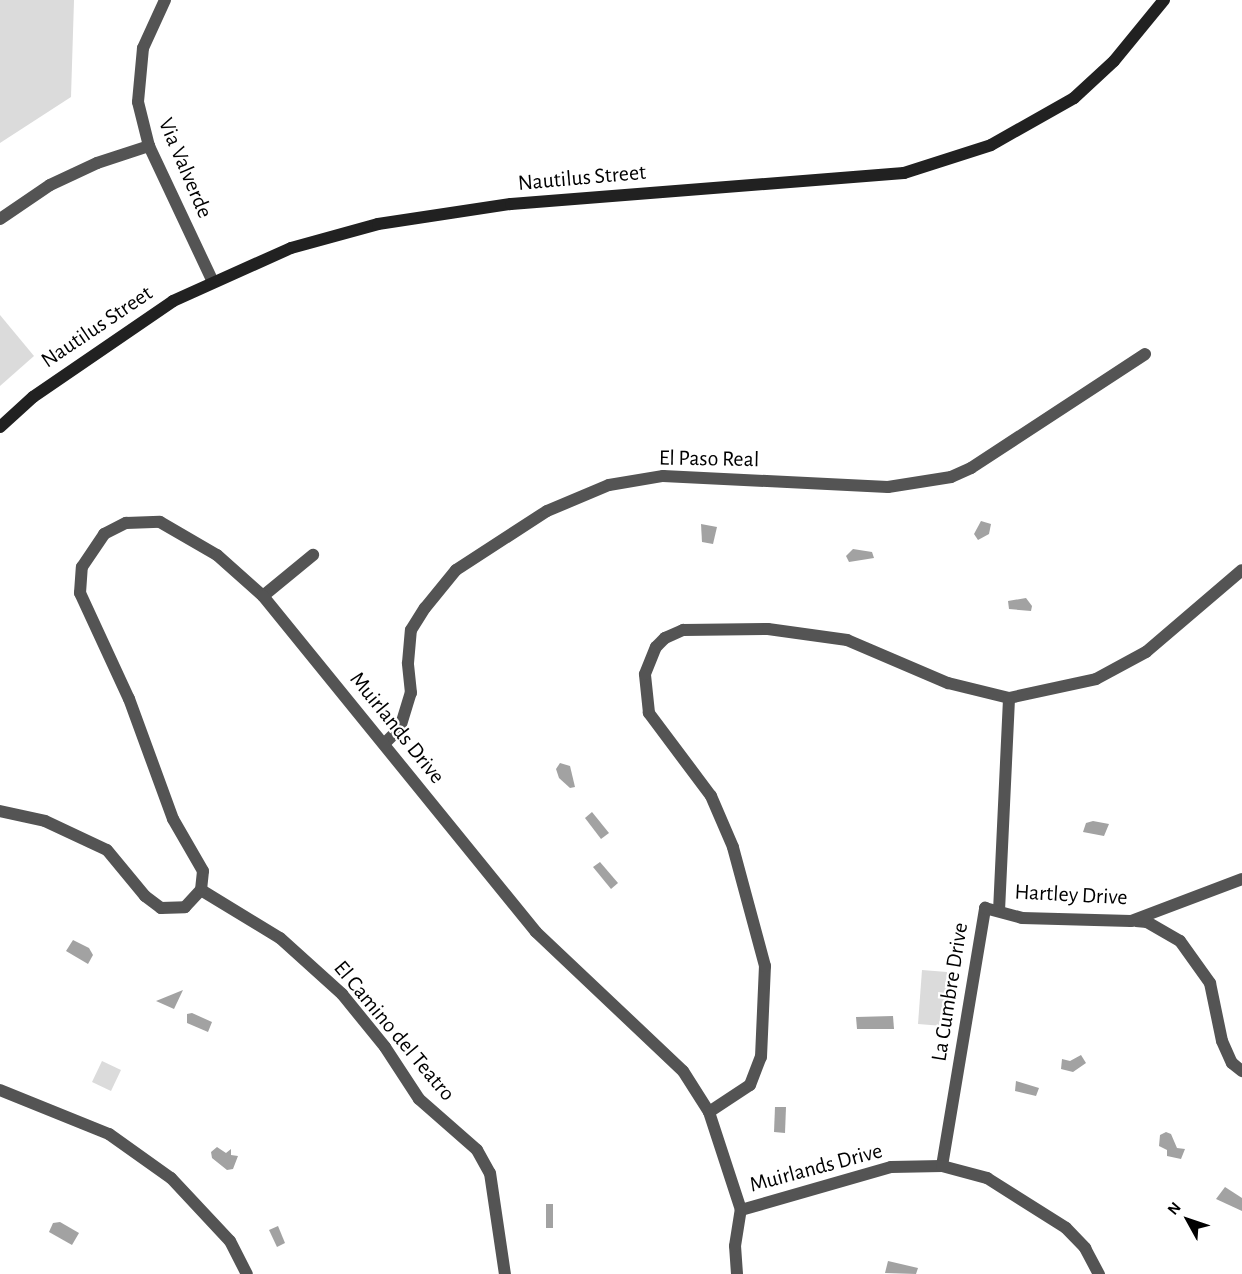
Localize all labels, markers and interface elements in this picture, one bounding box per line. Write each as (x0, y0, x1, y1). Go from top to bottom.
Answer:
street label: Via Valverde (152, 114, 218, 222)
street label: Nautilus Street (517, 159, 647, 197)
street label: Nautilus Street (36, 280, 158, 374)
street label: El Paso Real (659, 445, 759, 473)
street label: Muirlands Drive (344, 667, 450, 789)
street label: Hartley Drive (1014, 879, 1128, 911)
street label: La Cumbre Drive (926, 921, 974, 1063)
street label: El Camino del Teatro (328, 956, 460, 1106)
street label: Muirlands Drive (747, 1138, 885, 1198)
north arrow (1158, 1190, 1218, 1250)
text: N (1165, 1199, 1184, 1218)

